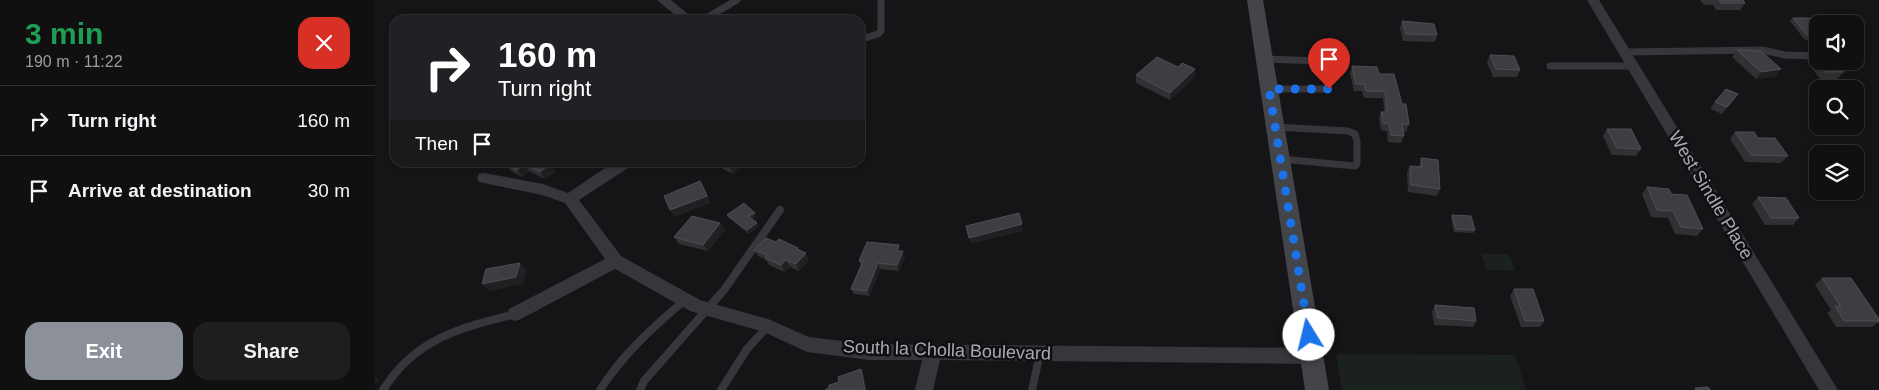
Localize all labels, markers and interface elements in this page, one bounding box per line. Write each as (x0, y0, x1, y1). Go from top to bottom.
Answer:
map controls (1809, 15, 1864, 200)
button: sound (1809, 15, 1864, 70)
text: 3 min (25, 17, 103, 50)
button: close (298, 17, 350, 69)
icon: right (415, 35, 480, 100)
text: 160 m (498, 35, 597, 74)
pin (1308, 38, 1350, 89)
icon: arrive (1315, 45, 1343, 73)
text: 190 m · 11:22 (25, 53, 123, 70)
text: Turn right (498, 76, 591, 101)
button: search (1809, 80, 1864, 135)
icon: right (25, 107, 53, 135)
text: Turn right (68, 110, 156, 131)
text: 160 m (297, 110, 350, 131)
street label: West Sindle Place (1665, 127, 1757, 263)
icon: arrive (468, 130, 496, 158)
text: Then (415, 133, 458, 154)
button: layers (1809, 145, 1864, 200)
icon: arrive (25, 177, 53, 205)
text: Arrive at destination (68, 180, 252, 201)
text: 30 m (308, 180, 350, 201)
position arrow (1282, 308, 1334, 360)
button: Exit (25, 322, 183, 380)
button: Share (193, 322, 350, 380)
street label: South la Cholla Boulevard (843, 336, 1051, 364)

